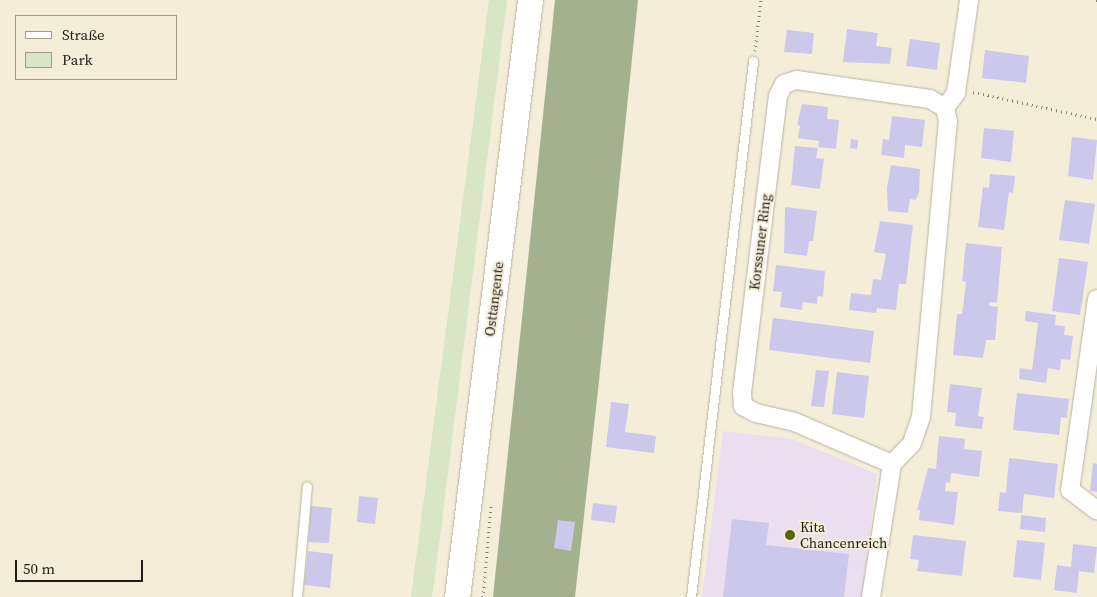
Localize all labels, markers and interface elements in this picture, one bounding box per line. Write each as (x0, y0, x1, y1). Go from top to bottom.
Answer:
legend (15, 15, 178, 80)
text: Straße (62, 24, 105, 45)
text: Park (62, 49, 93, 70)
street label: Korssuner Ring (746, 193, 774, 291)
street label: Osttangente (481, 261, 507, 337)
place label: Kita Chancenreich (800, 519, 887, 552)
marker: Kita Chancenreich (784, 529, 796, 541)
scale bar (18, 550, 145, 582)
text: 50 m (23, 558, 55, 579)

